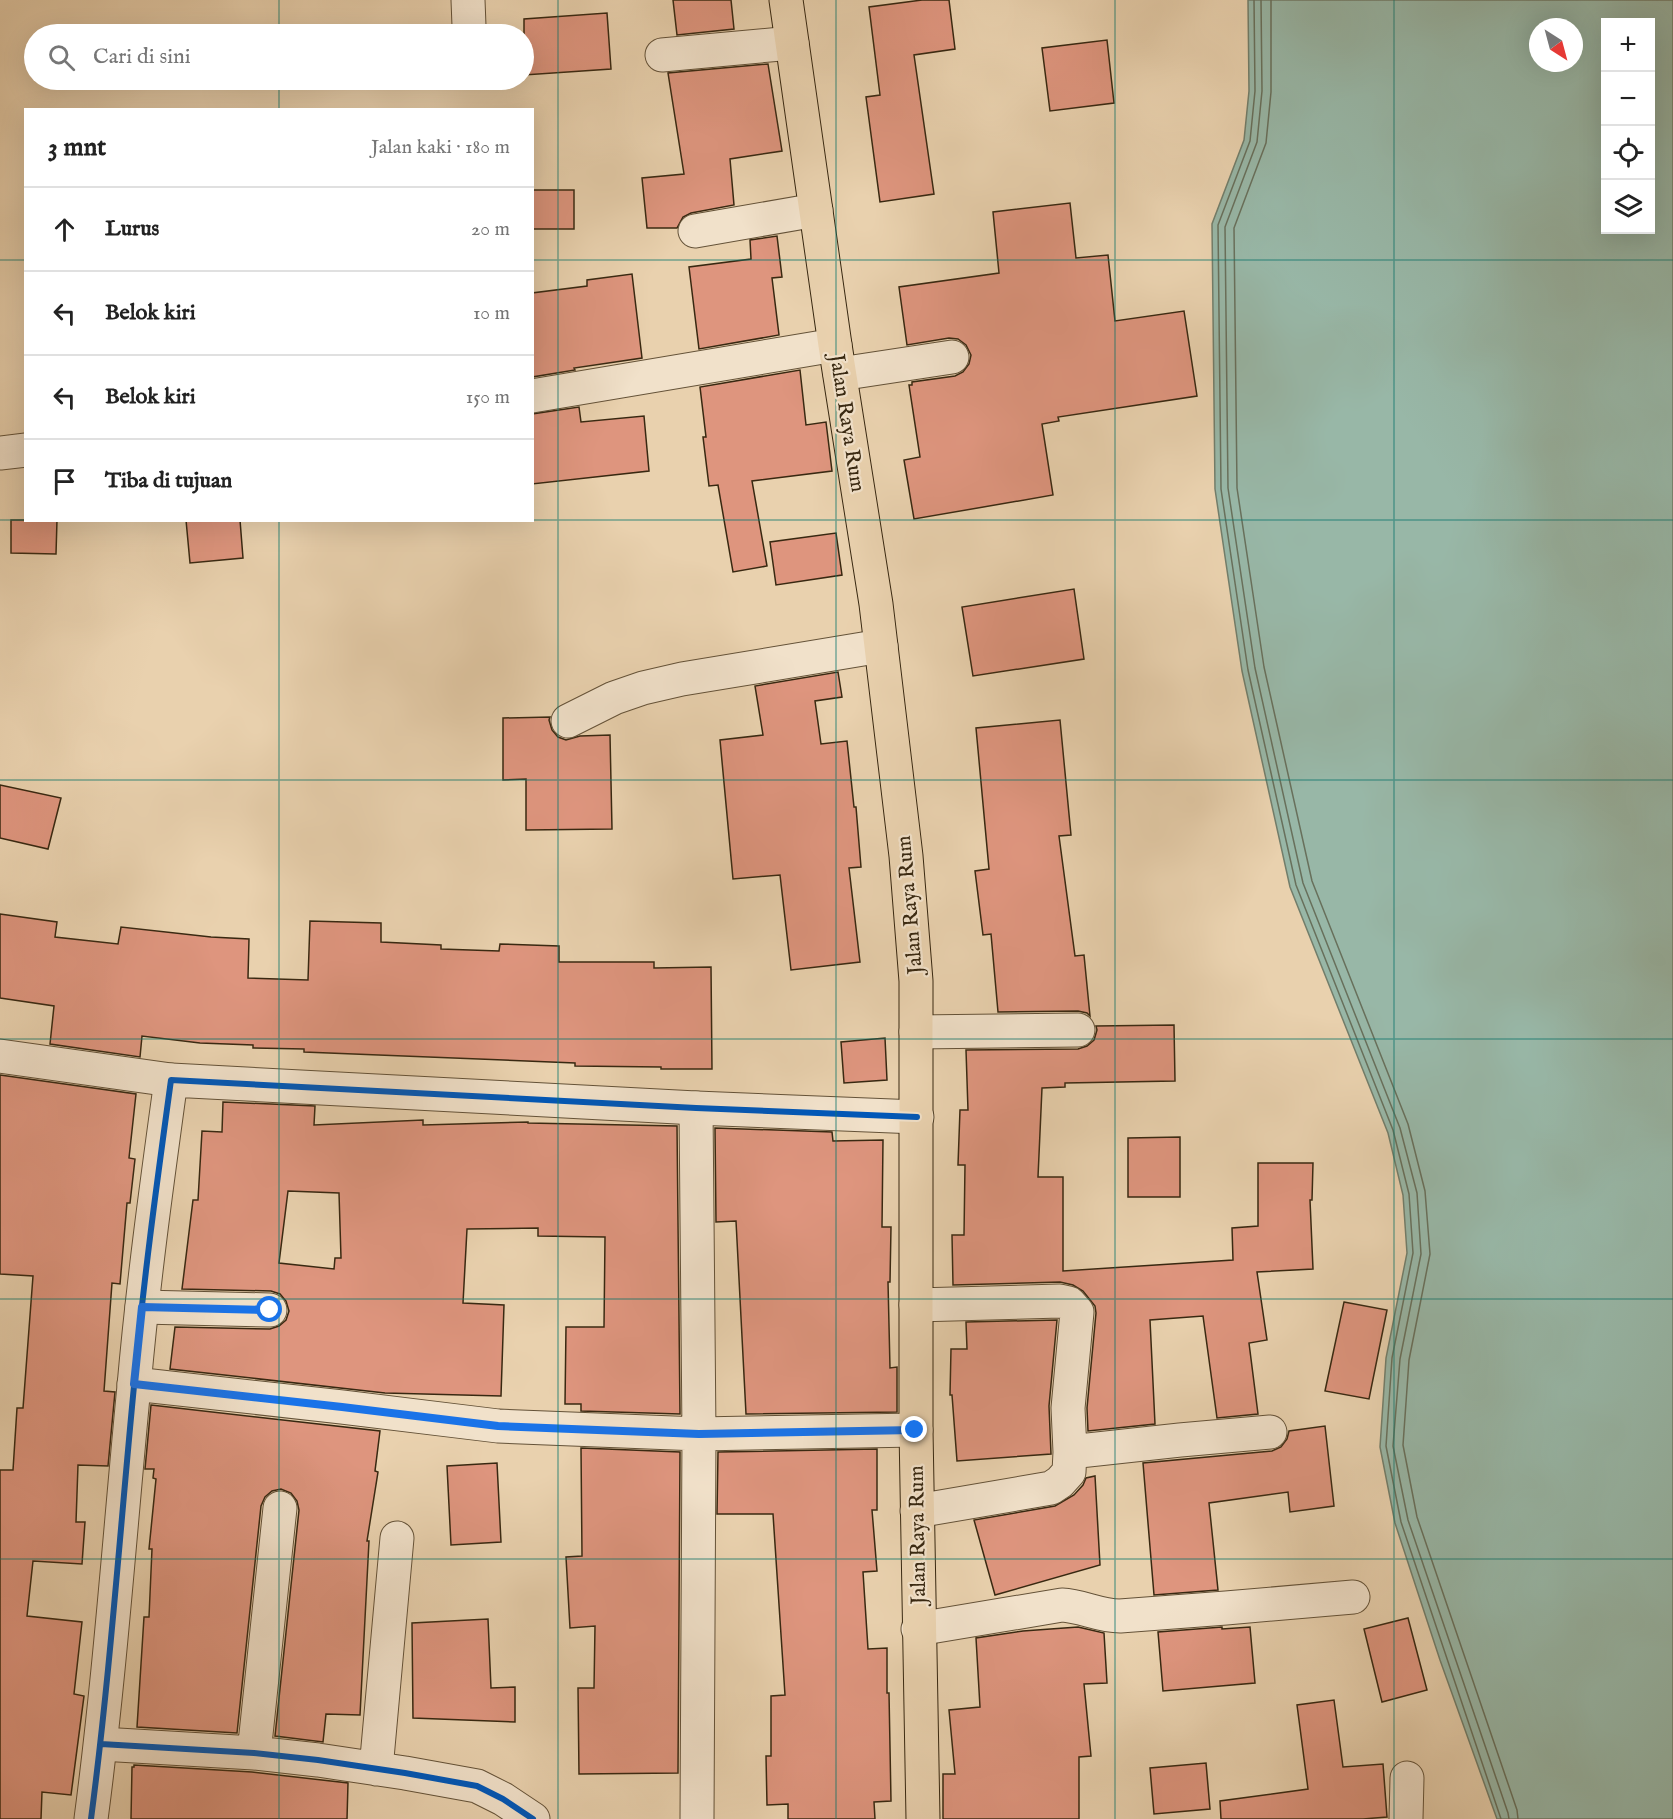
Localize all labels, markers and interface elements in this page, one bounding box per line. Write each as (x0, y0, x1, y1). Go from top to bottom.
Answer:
north arrow (1529, 18, 1583, 72)
map controls (1601, 18, 1655, 234)
button: + (1601, 18, 1655, 72)
search box (24, 24, 534, 90)
icon: search (45, 41, 78, 74)
text: Cari di sini (93, 43, 191, 71)
button: − (1601, 72, 1655, 126)
button: locate (1601, 126, 1655, 180)
text: 3 mnt (48, 131, 106, 164)
text: Jalan kaki · 180 m (371, 135, 510, 160)
button: layers (1601, 180, 1655, 234)
icon: ahead (48, 213, 81, 246)
text: Lurus (105, 215, 159, 243)
text: 20 m (471, 217, 510, 242)
icon: left (48, 297, 81, 330)
text: Belok kiri (105, 299, 196, 327)
text: 10 m (473, 301, 510, 326)
street label: Jalan Raya Rum (822, 350, 871, 494)
icon: left (48, 381, 81, 414)
text: Belok kiri (105, 383, 196, 411)
text: 150 m (466, 385, 510, 410)
icon: arrive (48, 465, 81, 498)
text: Tiba di tujuan (105, 467, 232, 495)
street label: Jalan Raya Rum (891, 834, 930, 977)
route start (256, 1296, 282, 1322)
route end (901, 1416, 927, 1442)
street label: Jalan Raya Rum (904, 1465, 933, 1607)

